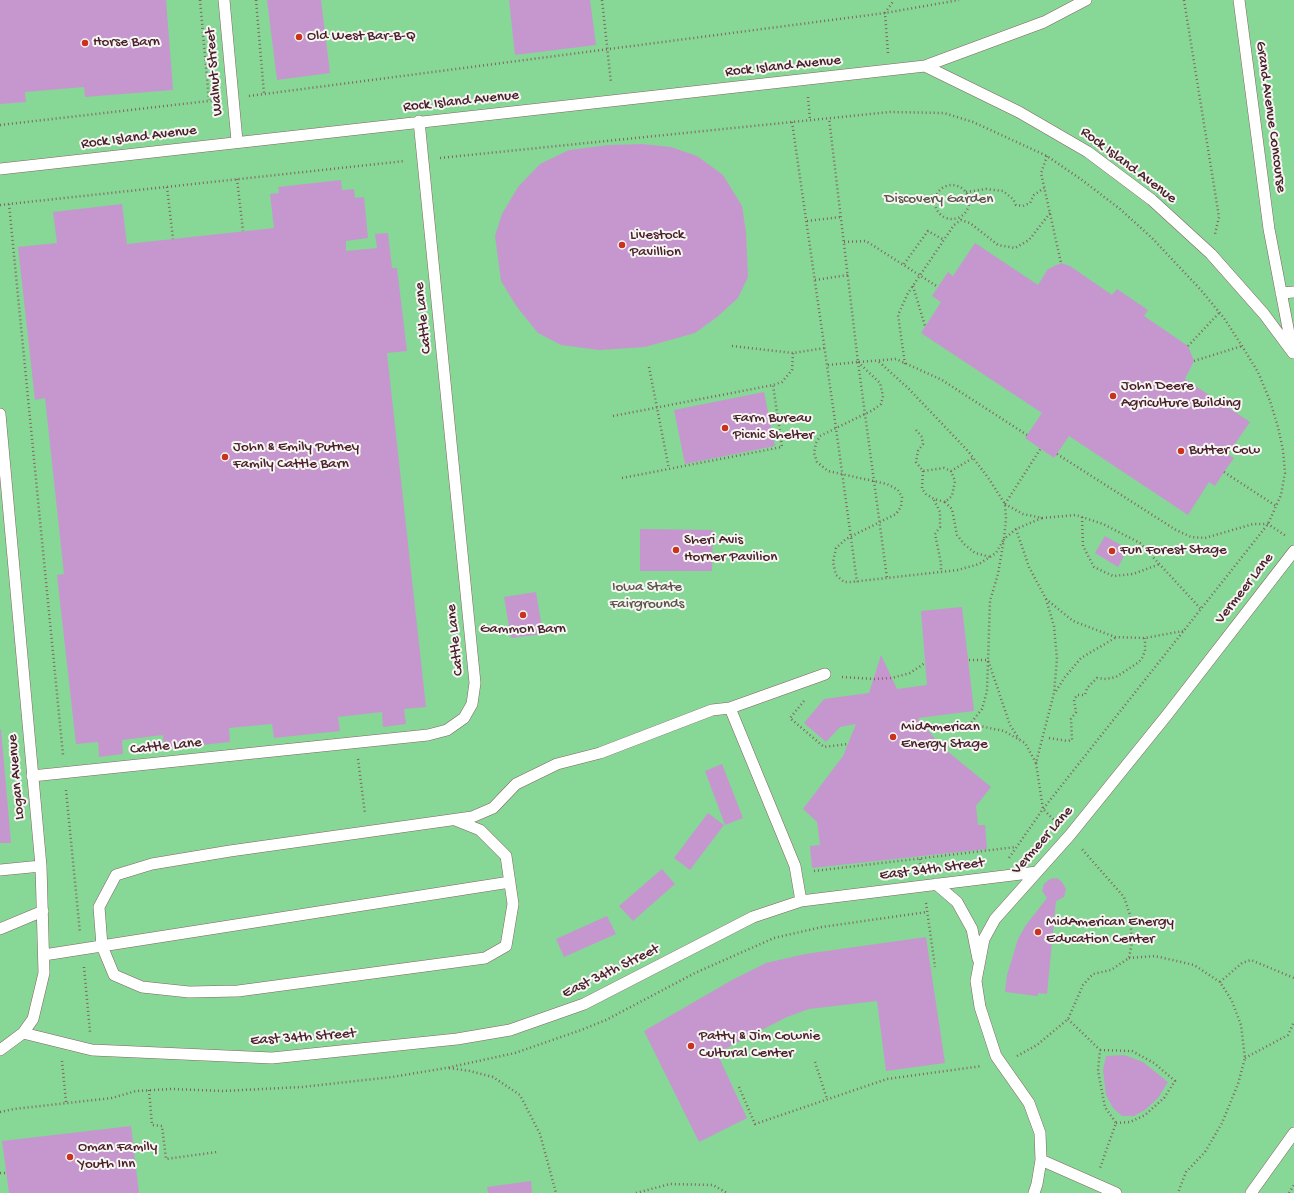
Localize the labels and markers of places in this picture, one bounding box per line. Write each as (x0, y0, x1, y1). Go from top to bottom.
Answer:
place label: Old West Bar-B-Q (307, 28, 416, 46)
marker: Old West Bar-B-Q (294, 32, 304, 42)
place label: Horse Barn (93, 34, 160, 52)
marker: Horse Barn (80, 38, 90, 48)
place label: Livestock Pavillion (630, 227, 684, 262)
marker: Livestock Pavillion (617, 240, 627, 250)
place label: John Deere Agriculture Building (1121, 378, 1241, 413)
marker: John Deere Agriculture Building (1108, 391, 1118, 401)
place label: Farm Bureau Picnic Shelter (733, 410, 814, 445)
marker: Farm Bureau Picnic Shelter (720, 423, 730, 433)
place label: John & Emily Putney Family Cattle Barn (233, 439, 359, 474)
place label: Butter Cow (1189, 442, 1260, 460)
marker: Butter Cow (1176, 446, 1186, 456)
marker: John & Emily Putney Family Cattle Barn (220, 452, 230, 462)
place label: Sheri Avis Horner Pavilion (684, 532, 777, 567)
place label: Fun Forest Stage (1120, 542, 1227, 560)
marker: Sheri Avis Horner Pavilion (671, 545, 681, 555)
marker: Fun Forest Stage (1107, 546, 1117, 556)
marker: Gammon Barn (518, 610, 528, 620)
place label: Gammon Barn (480, 621, 566, 639)
place label: MidAmerican Energy Stage (901, 719, 988, 754)
marker: MidAmerican Energy Stage (888, 732, 898, 742)
place label: MidAmerican Energy Education Center (1046, 914, 1174, 949)
marker: MidAmerican Energy Education Center (1033, 927, 1043, 937)
place label: Patty & Jim Cownie Cultural Center (699, 1028, 820, 1063)
marker: Patty & Jim Cownie Cultural Center (686, 1041, 696, 1051)
place label: Oman Family Youth Inn (78, 1139, 157, 1174)
marker: Oman Family Youth Inn (65, 1152, 75, 1162)

